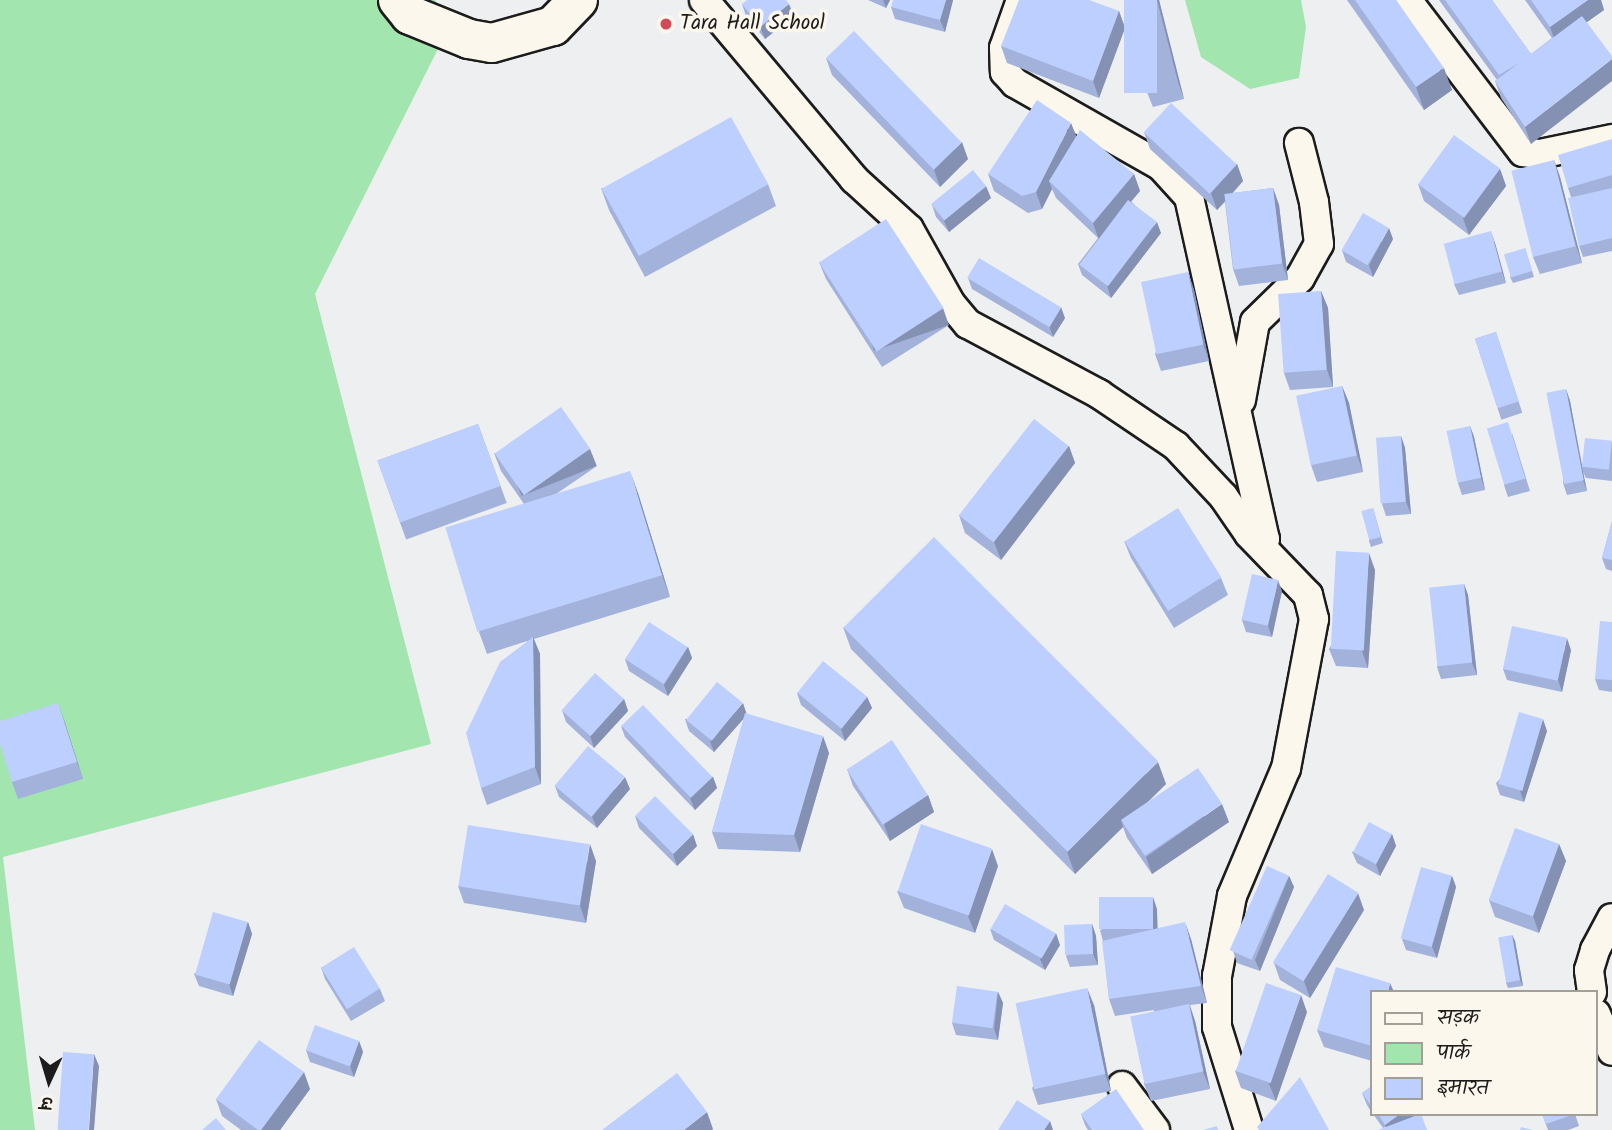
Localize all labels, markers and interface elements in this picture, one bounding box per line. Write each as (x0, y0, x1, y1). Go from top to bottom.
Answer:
place label: Tara Hall School (680, 11, 825, 37)
marker: Tara Hall School (658, 16, 674, 32)
legend (1370, 990, 1598, 1116)
text: सड़क (1437, 1002, 1479, 1035)
text: पार्क (1437, 1037, 1470, 1070)
north arrow (14, 1046, 84, 1116)
text: इमारत (1437, 1072, 1489, 1105)
text: उ (41, 1087, 55, 1117)

